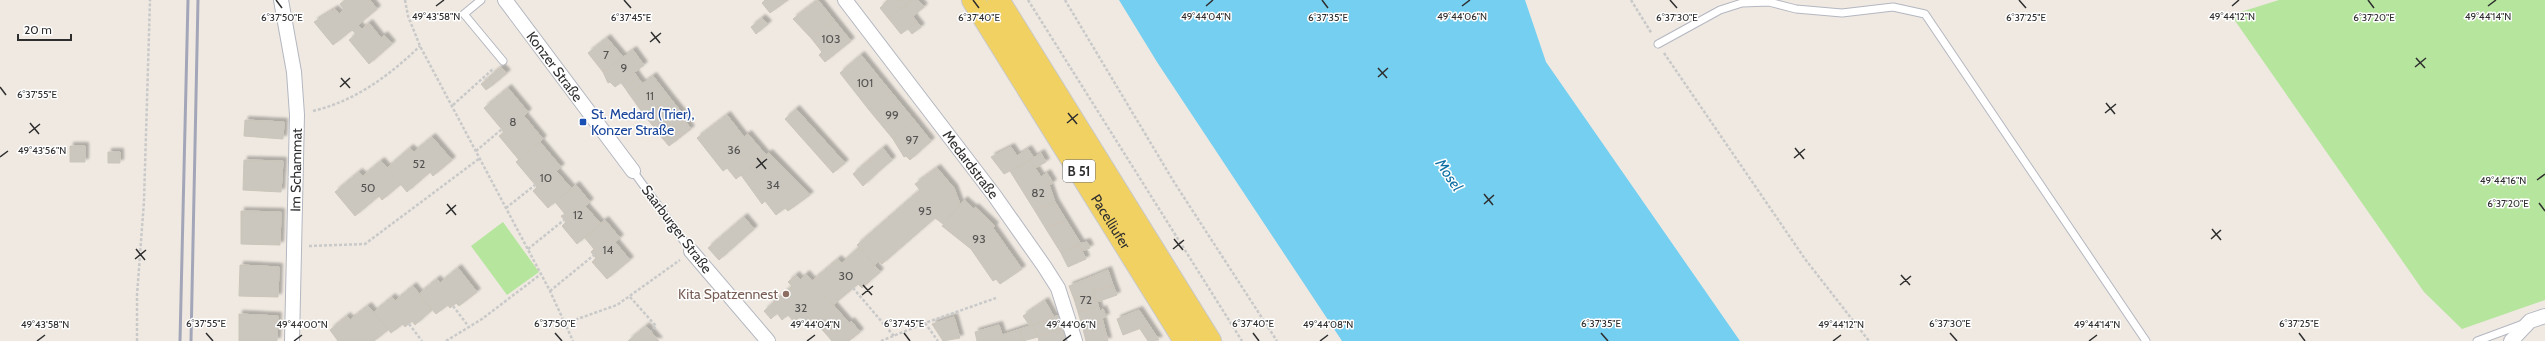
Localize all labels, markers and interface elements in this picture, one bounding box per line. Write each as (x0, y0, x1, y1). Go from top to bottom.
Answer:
text: 49°43'58"N (412, 10, 460, 23)
text: 49°44'04"N (1181, 10, 1231, 23)
text: 49°44'06"N (1437, 10, 1487, 23)
text: 49°44'12"N (2209, 10, 2255, 23)
text: 49°44'14"N (2465, 10, 2511, 23)
text: 6°37'50"E (261, 11, 303, 24)
text: 6°37'45"E (611, 11, 652, 24)
text: 6°37'40"E (958, 11, 1000, 24)
text: 6°37'35"E (1308, 11, 1349, 24)
text: 6°37'30"E (1656, 11, 1698, 24)
text: 6°37'25"E (2006, 11, 2046, 24)
text: 6°37'20"E (2353, 11, 2395, 24)
scale bar (18, 16, 71, 42)
text: 20 m (24, 22, 52, 37)
street label: Konzer Straße (523, 28, 587, 105)
house number: 103 (822, 31, 840, 46)
house number: 7 (603, 47, 609, 62)
house number: 9 (621, 60, 628, 75)
house number: 101 (857, 75, 873, 90)
text: 6°37'55"E (17, 88, 58, 101)
house number: 11 (646, 88, 654, 103)
place label: St. Medard (Trier), Konzer Straße (591, 105, 694, 139)
house number: 99 (885, 107, 899, 122)
house number: 8 (509, 114, 517, 129)
marker: St. Medard (Trier), Konzer Straße (578, 117, 588, 127)
street label: Medardstraße (939, 127, 1003, 202)
street label: Im Schammat (286, 128, 306, 212)
house number: 97 (906, 132, 918, 147)
house number: 36 (727, 142, 741, 157)
text: 49°43'56"N (18, 144, 66, 157)
water label: Mosel (1431, 155, 1467, 195)
house number: 52 (413, 156, 425, 171)
road number: B 51 (1063, 160, 1095, 182)
house number: 10 (540, 170, 552, 185)
text: 49°44'16"N (2480, 174, 2526, 187)
house number: 34 (766, 177, 780, 192)
house number: 50 (361, 180, 375, 195)
street label: Saarburger Straße (638, 181, 716, 277)
house number: 82 (1031, 185, 1045, 200)
street label: Pacelliufer (1087, 191, 1135, 253)
text: 6°37'20"E (2487, 197, 2529, 210)
house number: 95 (918, 203, 932, 218)
house number: 12 (573, 207, 583, 222)
house number: 93 (972, 231, 986, 246)
house number: 14 (603, 242, 613, 257)
house number: 30 (839, 268, 853, 283)
place label: Kita Spatzennest (678, 285, 778, 303)
marker: Kita Spatzennest (781, 289, 791, 299)
house number: 72 (1080, 292, 1092, 307)
house number: 32 (795, 300, 807, 315)
text: 6°37'55"E (186, 317, 227, 330)
text: 6°37'50"E (534, 317, 576, 330)
text: 6°37'45"E (884, 317, 925, 330)
text: 6°37'40"E (1232, 317, 1274, 330)
text: 6°37'35"E (1581, 317, 1622, 330)
text: 6°37'30"E (1929, 317, 1971, 330)
text: 6°37'25"E (2279, 317, 2319, 330)
text: 49°43'58"N (21, 318, 69, 331)
text: 49°44'00"N (276, 318, 328, 331)
text: 49°44'04"N (790, 318, 840, 331)
text: 49°44'06"N (1046, 318, 1096, 331)
text: 49°44'08"N (1303, 318, 1353, 331)
text: 49°44'12"N (1818, 318, 1864, 331)
text: 49°44'14"N (2074, 318, 2120, 331)

